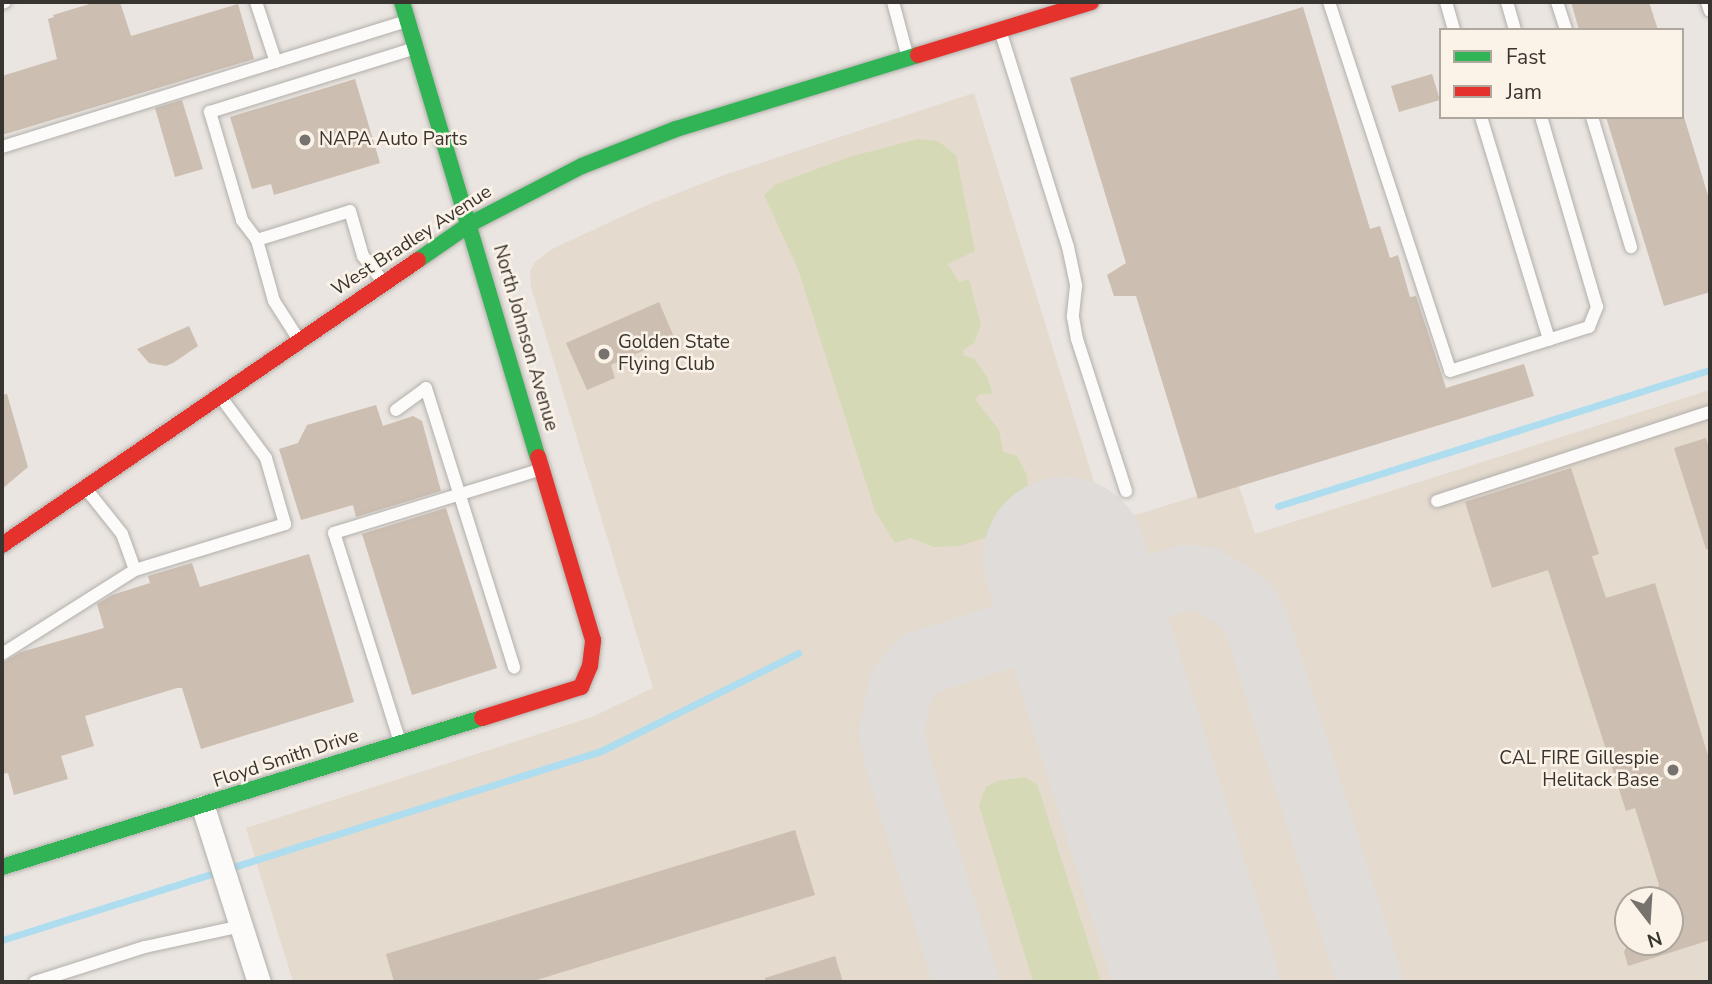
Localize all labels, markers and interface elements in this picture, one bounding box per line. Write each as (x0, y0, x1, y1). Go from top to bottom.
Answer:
legend (1439, 28, 1684, 119)
text: Fast (1506, 43, 1546, 71)
text: Jam (1506, 78, 1542, 106)
place label: NAPA Auto Parts (319, 129, 468, 151)
marker: NAPA Auto Parts (297, 132, 313, 148)
street label: West Bradley Avenue (328, 181, 496, 301)
street label: North Johnson Avenue (487, 242, 563, 434)
place label: Golden State Flying Club (618, 332, 730, 376)
marker: Golden State Flying Club (596, 346, 612, 362)
street label: Floyd Smith Drive (210, 725, 362, 793)
place label: CAL FIRE Gillespie Helitack Base (1499, 748, 1659, 792)
marker: CAL FIRE Gillespie Helitack Base (1665, 762, 1681, 778)
north arrow (1614, 886, 1684, 956)
text: N (1644, 925, 1665, 954)

